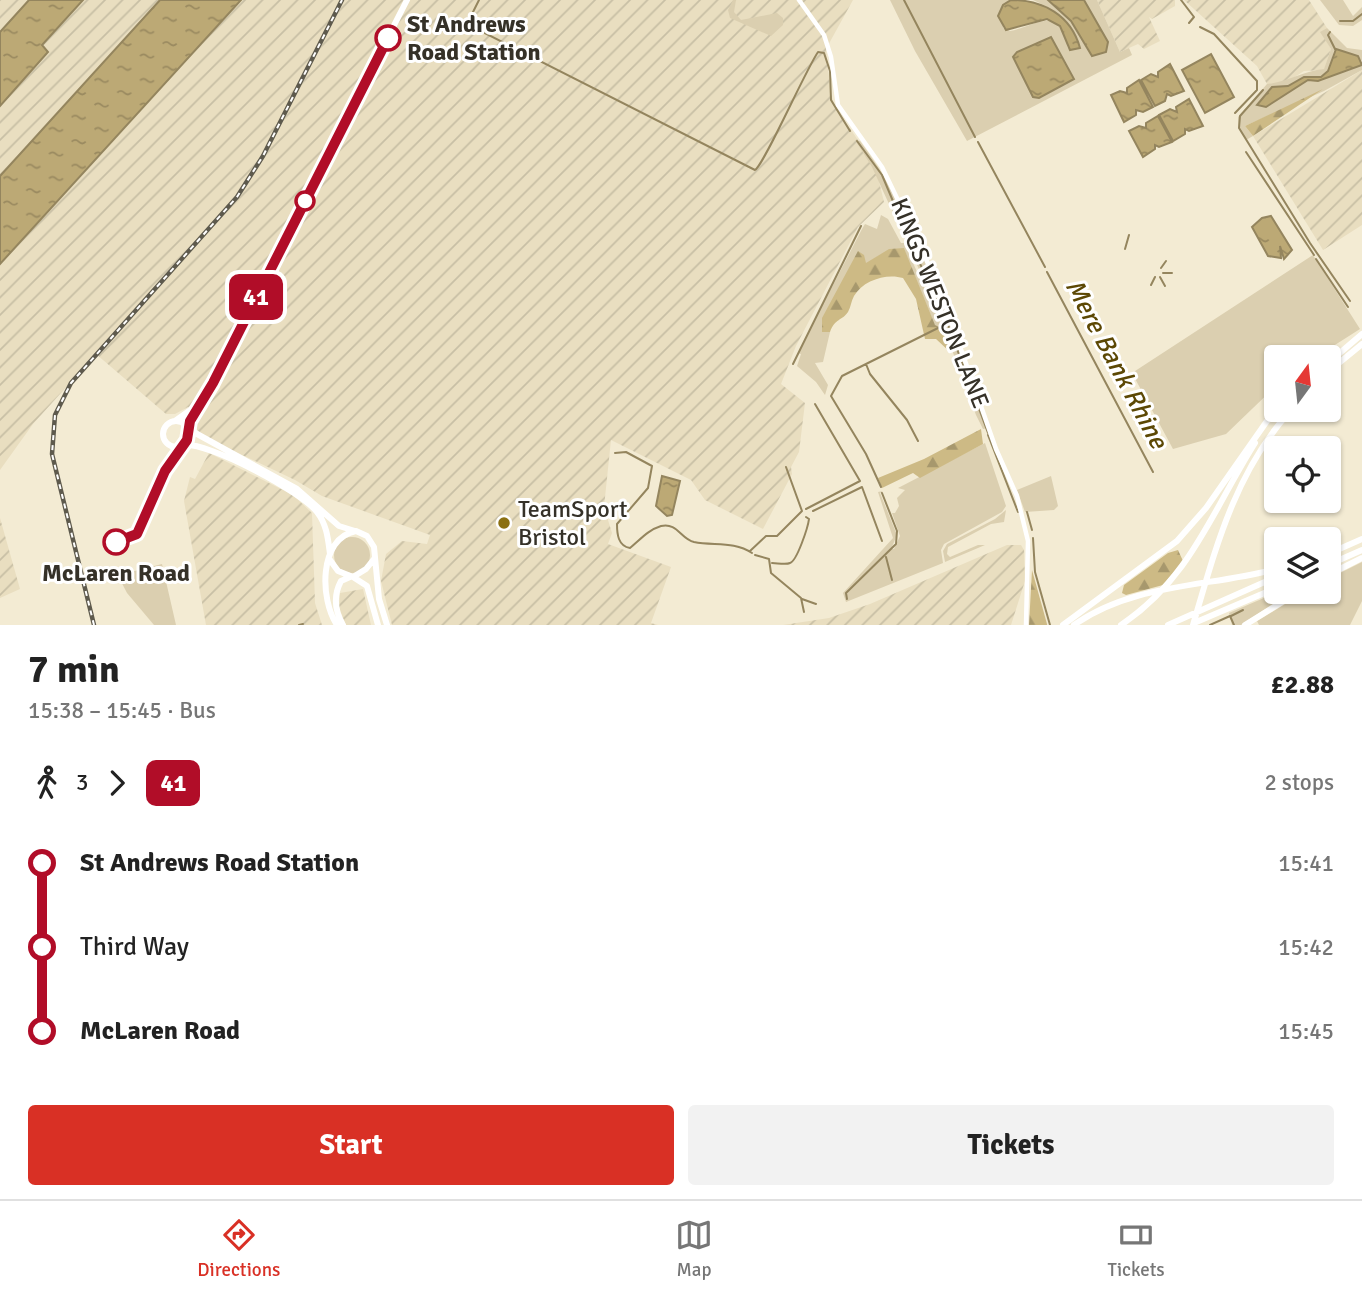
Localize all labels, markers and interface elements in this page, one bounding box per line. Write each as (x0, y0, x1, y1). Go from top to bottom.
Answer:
place label: St Andrews Road Station (407, 9, 541, 67)
marker: St Andrews Road Station (375, 25, 401, 51)
unlabelled marker (295, 191, 315, 211)
street label: KINGS WESTON LANE (884, 194, 996, 412)
line badge: 41 (224, 274, 288, 320)
water label: Mere Bank Rhine (1058, 274, 1175, 456)
text: 41 (243, 282, 269, 312)
north arrow (1264, 345, 1340, 422)
map controls (1264, 345, 1341, 604)
button: locate (1264, 436, 1341, 513)
place label: TeamSport Bristol (518, 494, 627, 552)
marker: TeamSport Bristol (496, 515, 512, 531)
button: layers (1264, 527, 1341, 604)
marker: McLaren Road (103, 529, 129, 555)
place label: McLaren Road (42, 558, 190, 588)
text: 7 min (28, 646, 120, 693)
text: £2.88 (1270, 669, 1334, 701)
text: 15:38 – 15:45 · Bus (28, 696, 216, 725)
icon: walk (28, 764, 66, 802)
icon: forward (98, 764, 136, 802)
text: 3 (76, 768, 88, 797)
text: 41 (160, 768, 186, 798)
text: 2 stops (1264, 768, 1334, 797)
text: St Andrews Road Station (80, 847, 359, 879)
text: 15:41 (1278, 849, 1334, 878)
text: Third Way (80, 931, 189, 963)
text: 15:42 (1278, 933, 1334, 962)
text: McLaren Road (80, 1015, 240, 1047)
text: 15:45 (1278, 1017, 1334, 1046)
button: Start (28, 1105, 674, 1185)
button: Tickets (688, 1105, 1334, 1185)
tab: Directions (197, 1216, 280, 1282)
tab: Map (675, 1216, 713, 1282)
tab: Tickets (1108, 1216, 1165, 1282)

